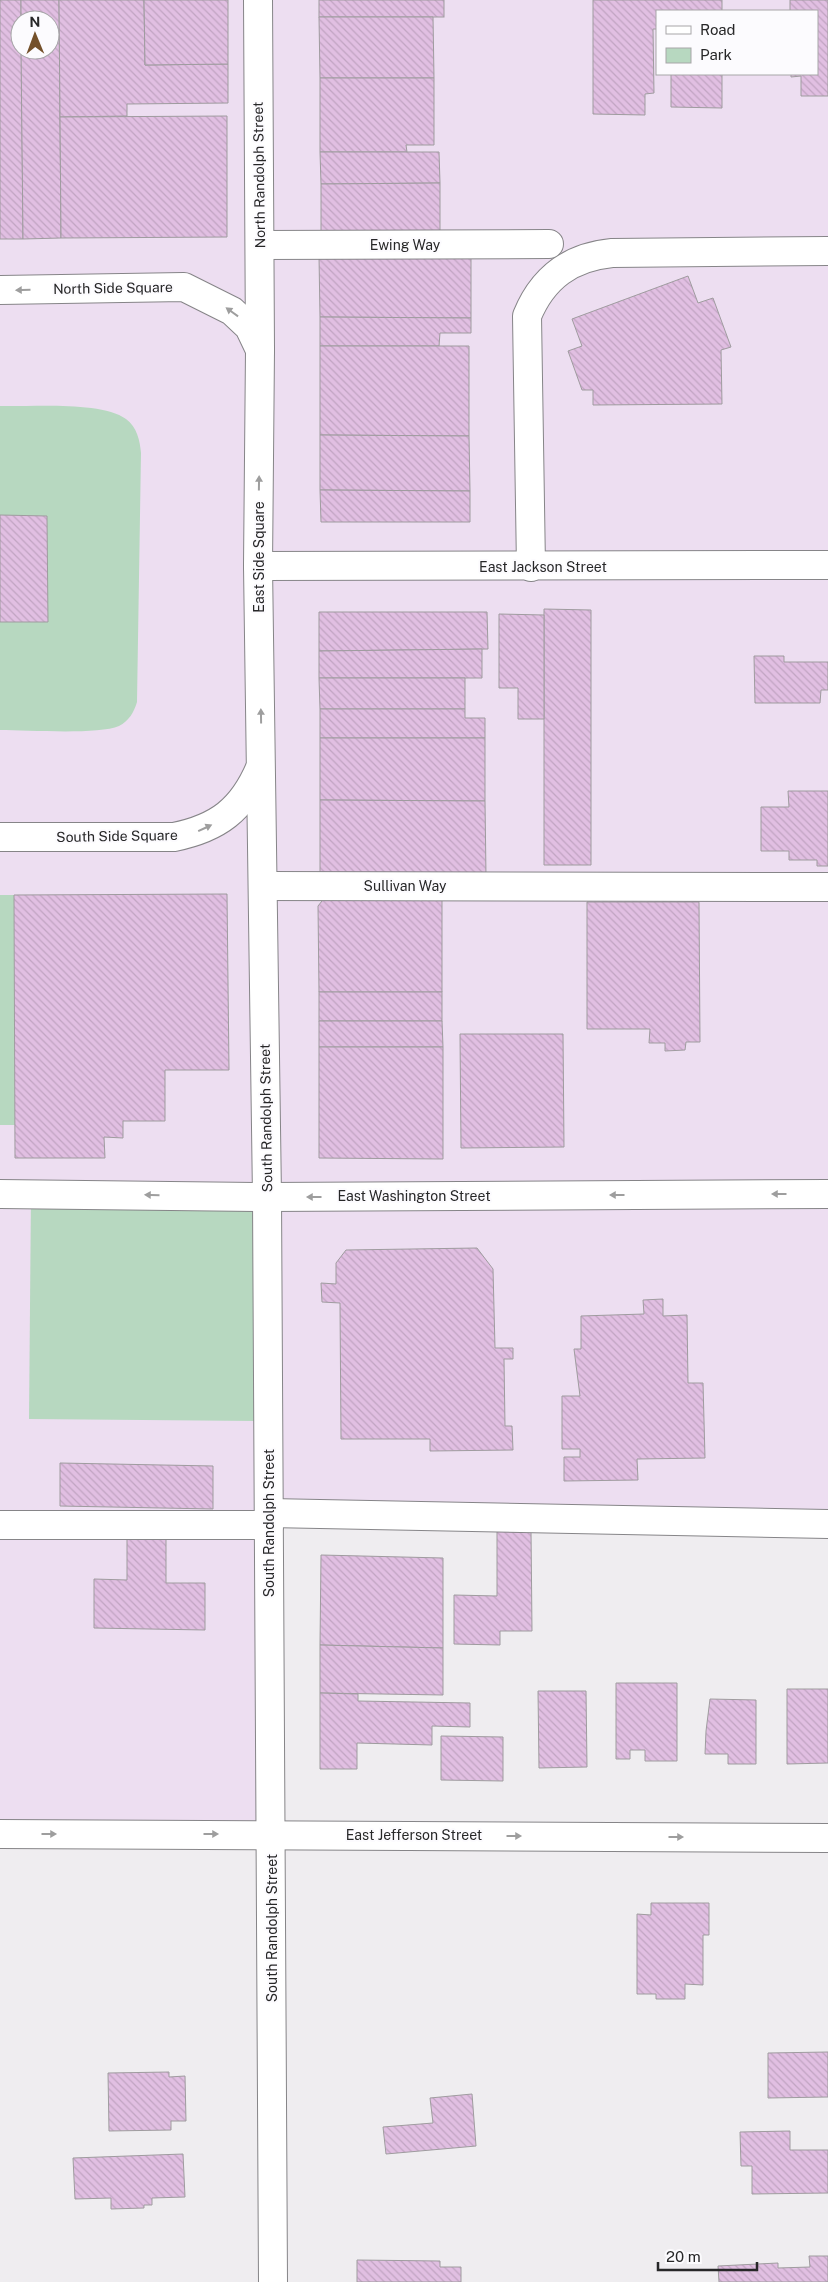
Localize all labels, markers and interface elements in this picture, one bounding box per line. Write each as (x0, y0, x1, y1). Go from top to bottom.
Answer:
north arrow (10, 10, 60, 60)
legend (656, 10, 818, 75)
text: N (29, 14, 40, 30)
text: Road (700, 21, 736, 38)
text: Park (700, 46, 732, 63)
street label: North Randolph Street (250, 101, 268, 249)
street label: Ewing Way (370, 237, 441, 253)
street label: North Side Square (53, 279, 173, 297)
one-way arrow (15, 286, 31, 294)
one-way arrow (225, 307, 239, 317)
one-way arrow (255, 474, 263, 490)
street label: East Side Square (251, 501, 267, 613)
street label: East Jackson Street (479, 559, 607, 575)
one-way arrow (256, 708, 264, 724)
one-way arrow (198, 824, 212, 832)
street label: South Side Square (56, 827, 178, 845)
street label: Sullivan Way (364, 878, 447, 894)
street label: South Randolph Street (257, 1044, 275, 1192)
street label: East Washington Street (337, 1188, 491, 1204)
one-way arrow (771, 1190, 787, 1198)
one-way arrow (144, 1191, 160, 1199)
one-way arrow (609, 1191, 625, 1199)
one-way arrow (306, 1193, 322, 1201)
street label: South Randolph Street (261, 1449, 277, 1597)
street label: East Jefferson Street (346, 1827, 482, 1843)
one-way arrow (41, 1830, 57, 1838)
one-way arrow (203, 1830, 219, 1838)
one-way arrow (506, 1832, 522, 1840)
one-way arrow (668, 1833, 684, 1841)
street label: South Randolph Street (264, 1854, 280, 2002)
scale bar (658, 2240, 757, 2272)
text: 20 m (666, 2248, 701, 2265)

